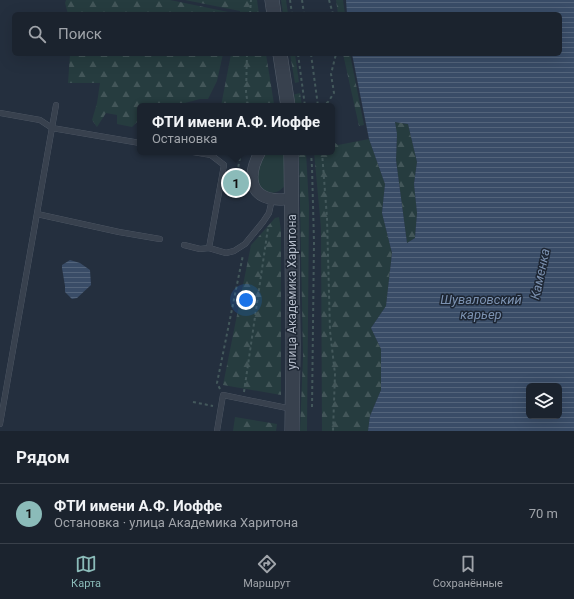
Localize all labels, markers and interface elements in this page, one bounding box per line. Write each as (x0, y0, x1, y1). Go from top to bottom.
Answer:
search box (12, 12, 562, 56)
icon: search (26, 23, 48, 45)
text: Поиск (58, 25, 102, 43)
popup (137, 103, 335, 155)
text: ФТИ имени А.Ф. Иоффе (152, 113, 320, 131)
text: Остановка (152, 131, 217, 146)
pin: 1 (223, 168, 249, 198)
street label: улица Академика Харитона (285, 214, 299, 370)
water label: Каменка (527, 247, 553, 301)
your location (236, 290, 256, 310)
water label: Шуваловский карьер (440, 292, 522, 322)
map controls (526, 383, 562, 419)
button: layers (526, 383, 562, 419)
text: Рядом (16, 447, 70, 467)
text: ФТИ имени А.Ф. Иоффе (54, 497, 222, 515)
text: 1 (25, 506, 33, 521)
text: 70 m (529, 506, 558, 521)
text: Остановка · улица Академика Харитона (54, 515, 298, 530)
tab: Карта (71, 553, 101, 590)
tab: Маршрут (243, 553, 291, 590)
tab: Сохранённые (433, 553, 503, 590)

